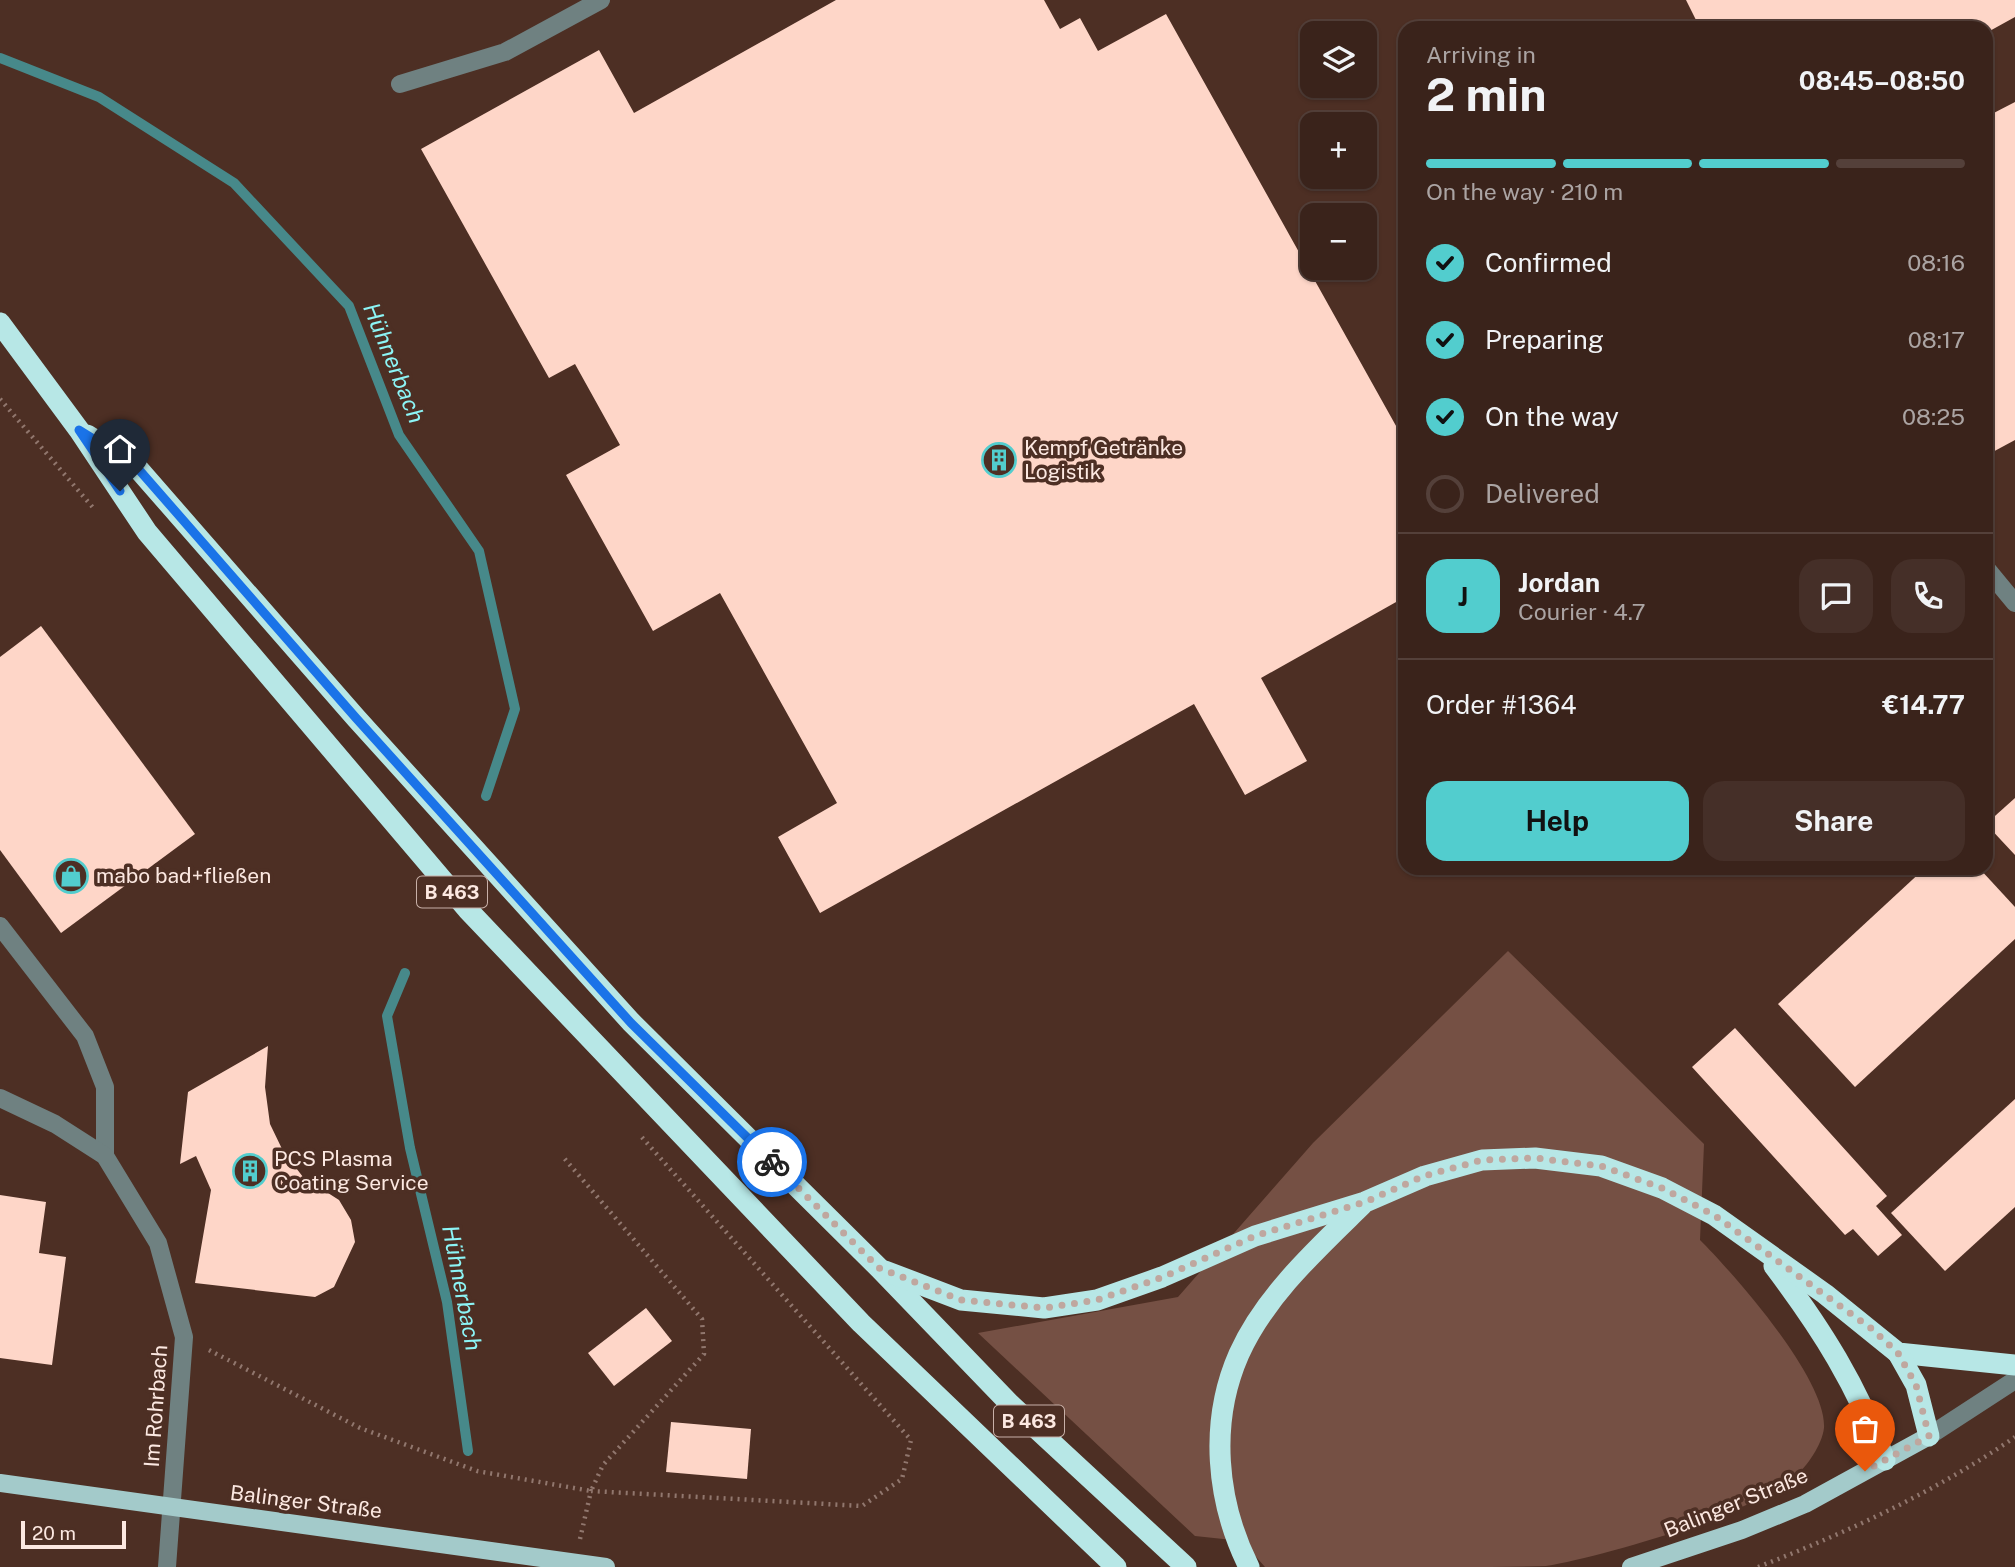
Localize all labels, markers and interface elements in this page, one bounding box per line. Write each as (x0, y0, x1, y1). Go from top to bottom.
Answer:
map controls (1300, 21, 1377, 280)
button: layers (1300, 21, 1377, 98)
text: Arriving in (1426, 41, 1536, 68)
text: 08:45–08:50 (1799, 65, 1965, 96)
text: 2 min (1426, 67, 1546, 121)
button: + (1300, 112, 1377, 189)
text: On the way · 210 m (1426, 178, 1623, 205)
button: − (1300, 203, 1377, 280)
icon: check (1426, 244, 1464, 282)
text: Confirmed (1485, 247, 1612, 278)
text: 08:16 (1907, 249, 1965, 276)
water label: Hühnerbach (358, 299, 431, 427)
icon: check (1426, 321, 1464, 359)
text: Preparing (1485, 324, 1604, 355)
text: 08:17 (1908, 326, 1965, 353)
icon: check (1426, 398, 1464, 436)
text: On the way (1485, 401, 1619, 432)
text: 08:25 (1902, 403, 1965, 430)
pin (90, 419, 150, 491)
icon: home (101, 430, 139, 468)
place label: Kempf Getränke Logistik (1024, 435, 1183, 484)
building icon: Kempf Getränke Logistik (980, 441, 1018, 479)
text: Delivered (1485, 478, 1600, 509)
button: chat (1799, 559, 1873, 633)
button: phone (1891, 559, 1965, 633)
text: Jordan (1518, 567, 1600, 598)
text: J (1458, 581, 1468, 612)
text: Courier · 4.7 (1518, 598, 1646, 625)
text: Order #1364 (1426, 689, 1577, 720)
text: €14.77 (1882, 689, 1965, 720)
button: Help (1426, 781, 1689, 861)
button: Share (1703, 781, 1965, 861)
shop icon: mabo bad+fließen (52, 857, 90, 895)
place label: mabo bad+fließen (96, 863, 271, 888)
road number: B 463 (417, 876, 487, 908)
courier (737, 1127, 807, 1197)
icon: bike (753, 1143, 791, 1181)
place label: PCS Plasma Coating Service (274, 1146, 429, 1195)
building icon: PCS Plasma Coating Service (231, 1152, 269, 1190)
water label: Hühnerbach (437, 1223, 488, 1353)
street label: Im Rohrbach (139, 1344, 172, 1468)
pin (1835, 1399, 1895, 1471)
road number: B 463 (994, 1406, 1064, 1436)
icon: bag (1846, 1410, 1884, 1448)
street label: Balinger Straße (1660, 1462, 1811, 1543)
street label: Balinger Straße (229, 1480, 383, 1523)
scale bar (21, 1518, 126, 1550)
text: 20 m (32, 1522, 76, 1544)

